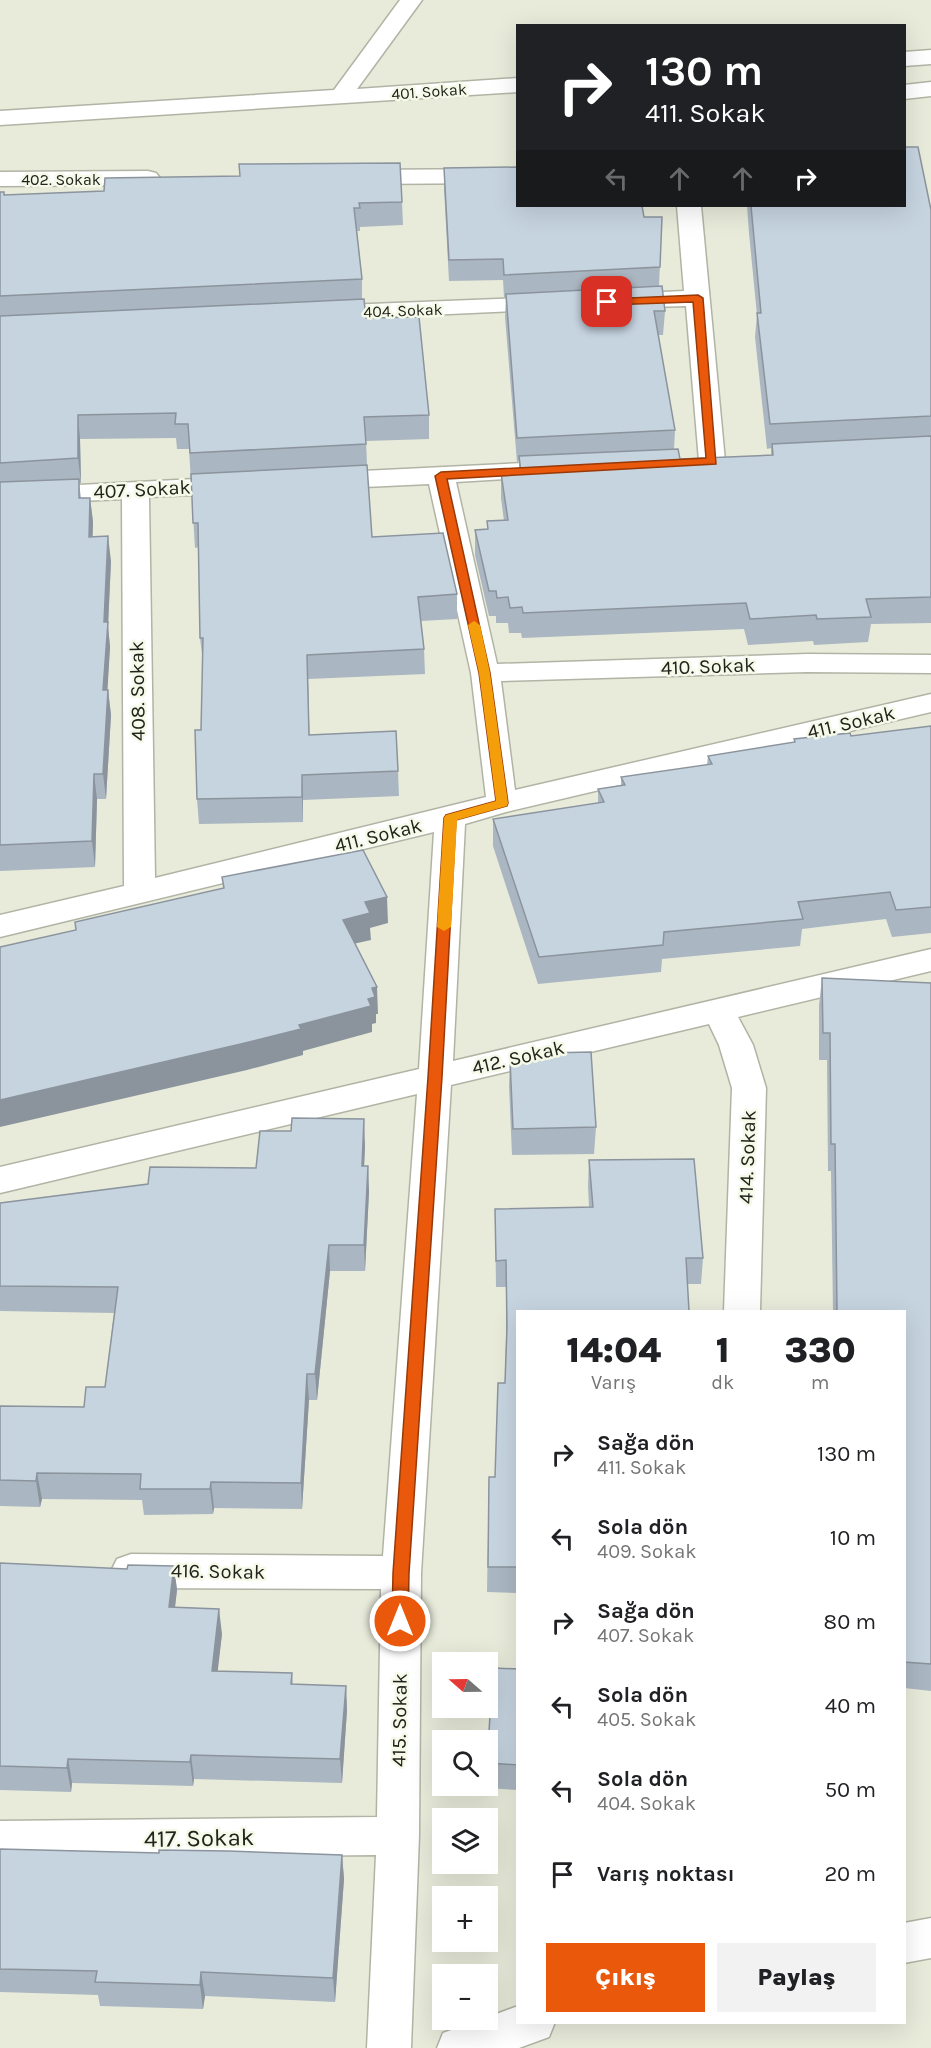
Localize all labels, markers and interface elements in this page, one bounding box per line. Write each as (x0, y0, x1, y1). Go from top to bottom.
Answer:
text: 130 m (645, 46, 763, 96)
icon: right (546, 48, 624, 126)
street label: 401. Sokak (391, 79, 467, 104)
text: 411. Sokak (645, 97, 766, 129)
icon: left (600, 162, 633, 195)
icon: ahead (663, 162, 696, 195)
icon: ahead (726, 162, 759, 195)
icon: right (789, 162, 822, 195)
street label: 402. Sokak (21, 170, 101, 189)
pin (581, 276, 632, 327)
icon: arrive (590, 285, 623, 318)
street label: 404. Sokak (363, 300, 443, 321)
street label: 407. Sokak (93, 475, 191, 504)
street label: 408. Sokak (125, 641, 150, 741)
street label: 410. Sokak (660, 653, 756, 680)
street label: 411. Sokak (805, 701, 897, 744)
street label: 411. Sokak (332, 814, 424, 857)
street label: 412. Sokak (470, 1036, 567, 1079)
street label: 414. Sokak (734, 1110, 761, 1204)
text: 14:04 (566, 1329, 661, 1371)
text: 1 (716, 1329, 730, 1371)
text: 330 (784, 1329, 856, 1371)
text: Varış (591, 1371, 636, 1394)
text: dk (711, 1371, 734, 1394)
text: m (811, 1371, 829, 1394)
text: Sağa dön (597, 1430, 695, 1456)
icon: right (546, 1438, 579, 1471)
text: 130 m (817, 1441, 876, 1467)
text: 411. Sokak (597, 1456, 686, 1479)
text: Sola dön (597, 1514, 688, 1540)
icon: left (546, 1522, 579, 1555)
text: 10 m (830, 1525, 876, 1551)
text: 409. Sokak (597, 1540, 697, 1563)
street label: 416. Sokak (171, 1559, 265, 1584)
position arrow (368, 1589, 432, 1653)
text: Sağa dön (597, 1598, 695, 1624)
icon: right (546, 1606, 579, 1639)
text: 80 m (824, 1609, 876, 1635)
text: 407. Sokak (597, 1624, 694, 1647)
north arrow (432, 1652, 498, 1718)
map controls (432, 1652, 498, 2030)
street label: 415. Sokak (387, 1673, 412, 1767)
text: Sola dön (597, 1682, 688, 1708)
icon: left (546, 1690, 579, 1723)
text: 40 m (825, 1693, 876, 1719)
text: 405. Sokak (597, 1708, 696, 1731)
button: search (432, 1730, 498, 1796)
text: Sola dön (597, 1766, 688, 1792)
icon: left (546, 1774, 579, 1807)
text: 50 m (825, 1777, 876, 1803)
text: 404. Sokak (597, 1792, 696, 1815)
button: layers (432, 1808, 498, 1874)
street label: 417. Sokak (144, 1823, 254, 1853)
icon: arrive (546, 1858, 579, 1891)
text: Varış noktası (597, 1861, 735, 1887)
text: 20 m (824, 1861, 876, 1887)
button: + (432, 1886, 498, 1952)
button: Çıkış (546, 1943, 705, 2012)
button: Paylaş (717, 1943, 876, 2012)
button: − (432, 1964, 498, 2030)

